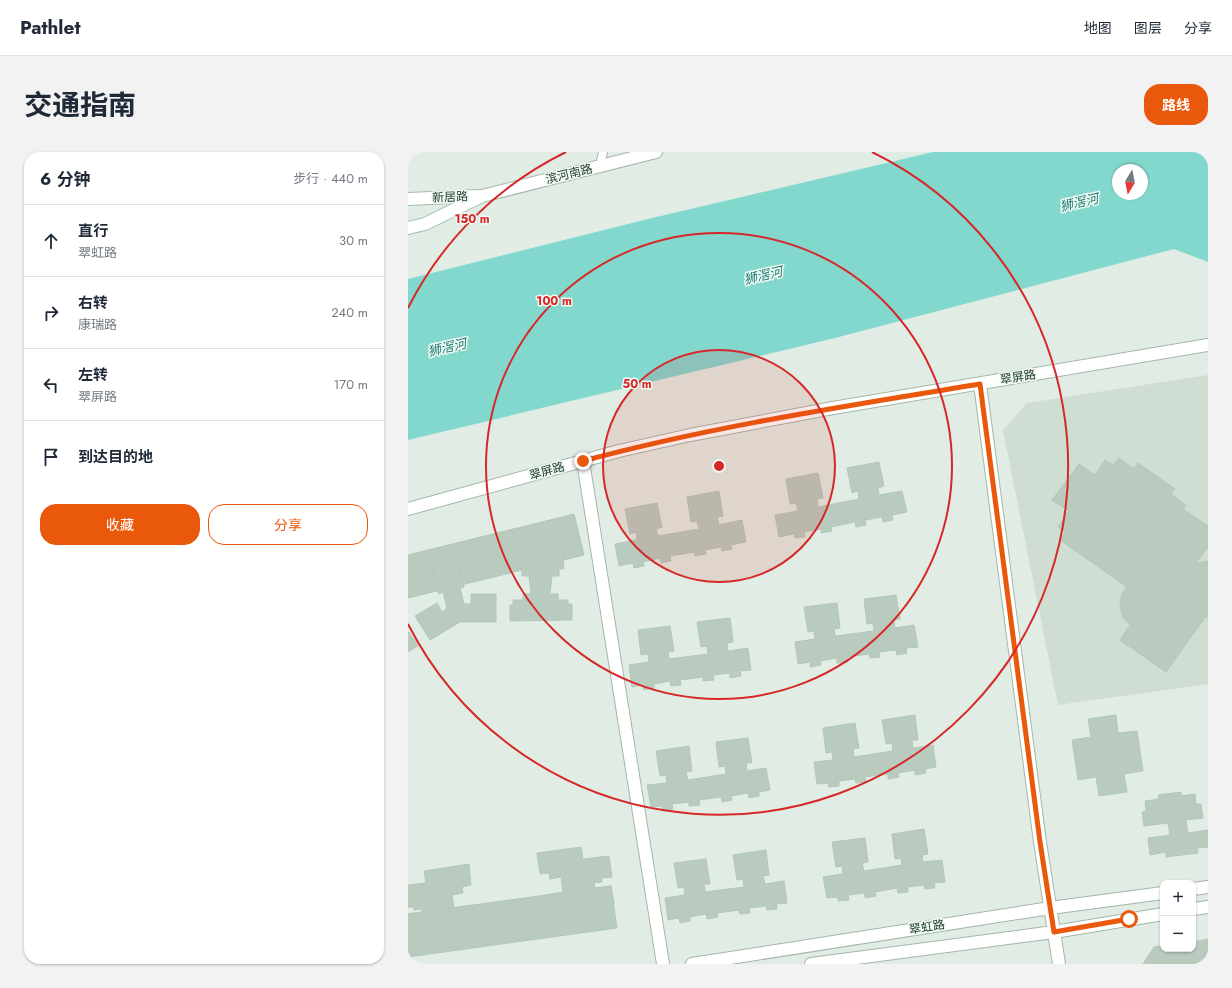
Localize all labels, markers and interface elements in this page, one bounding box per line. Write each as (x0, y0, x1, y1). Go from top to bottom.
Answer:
text: Pathlet (20, 14, 80, 41)
text: 地图 (1084, 18, 1112, 38)
text: 图层 (1134, 18, 1162, 38)
text: 分享 (1184, 18, 1212, 38)
button: 路线 (1144, 84, 1208, 125)
text: 交通指南 (24, 85, 136, 126)
street label: 滨河南路 (544, 159, 594, 189)
north arrow (1112, 164, 1148, 200)
text: 6 分钟 (40, 167, 90, 191)
text: 步行 · 440 m (293, 169, 368, 188)
street label: 新居路 (432, 187, 468, 207)
water label: 狮滘河 (1058, 188, 1103, 216)
text: 150 m (454, 210, 490, 228)
text: 直行 (78, 220, 108, 242)
icon: ahead (40, 230, 62, 252)
text: 30 m (339, 231, 368, 250)
text: 翠虹路 (78, 243, 117, 262)
water label: 狮滘河 (742, 261, 787, 289)
text: 右转 (78, 292, 108, 314)
text: 100 m (536, 292, 572, 310)
icon: right (40, 302, 62, 324)
text: 240 m (331, 303, 368, 322)
text: 康瑞路 (78, 315, 117, 334)
water label: 狮滘河 (426, 333, 471, 361)
text: 左转 (78, 364, 108, 386)
street label: 翠屏路 (999, 365, 1037, 389)
icon: left (40, 374, 62, 396)
text: 170 m (333, 375, 368, 394)
text: 50 m (622, 375, 652, 393)
text: 翠屏路 (78, 387, 117, 406)
icon: arrive (40, 446, 62, 468)
text: 到达目的地 (78, 446, 153, 468)
route end (574, 452, 592, 470)
street label: 翠屏路 (527, 457, 567, 485)
centre of rings (712, 459, 726, 473)
button: 收藏 (40, 504, 200, 545)
button: 分享 (208, 504, 368, 545)
map controls (1160, 880, 1196, 952)
button: + (1160, 880, 1196, 916)
route start (1120, 910, 1138, 928)
street label: 翠虹路 (908, 915, 946, 939)
button: − (1160, 916, 1196, 952)

